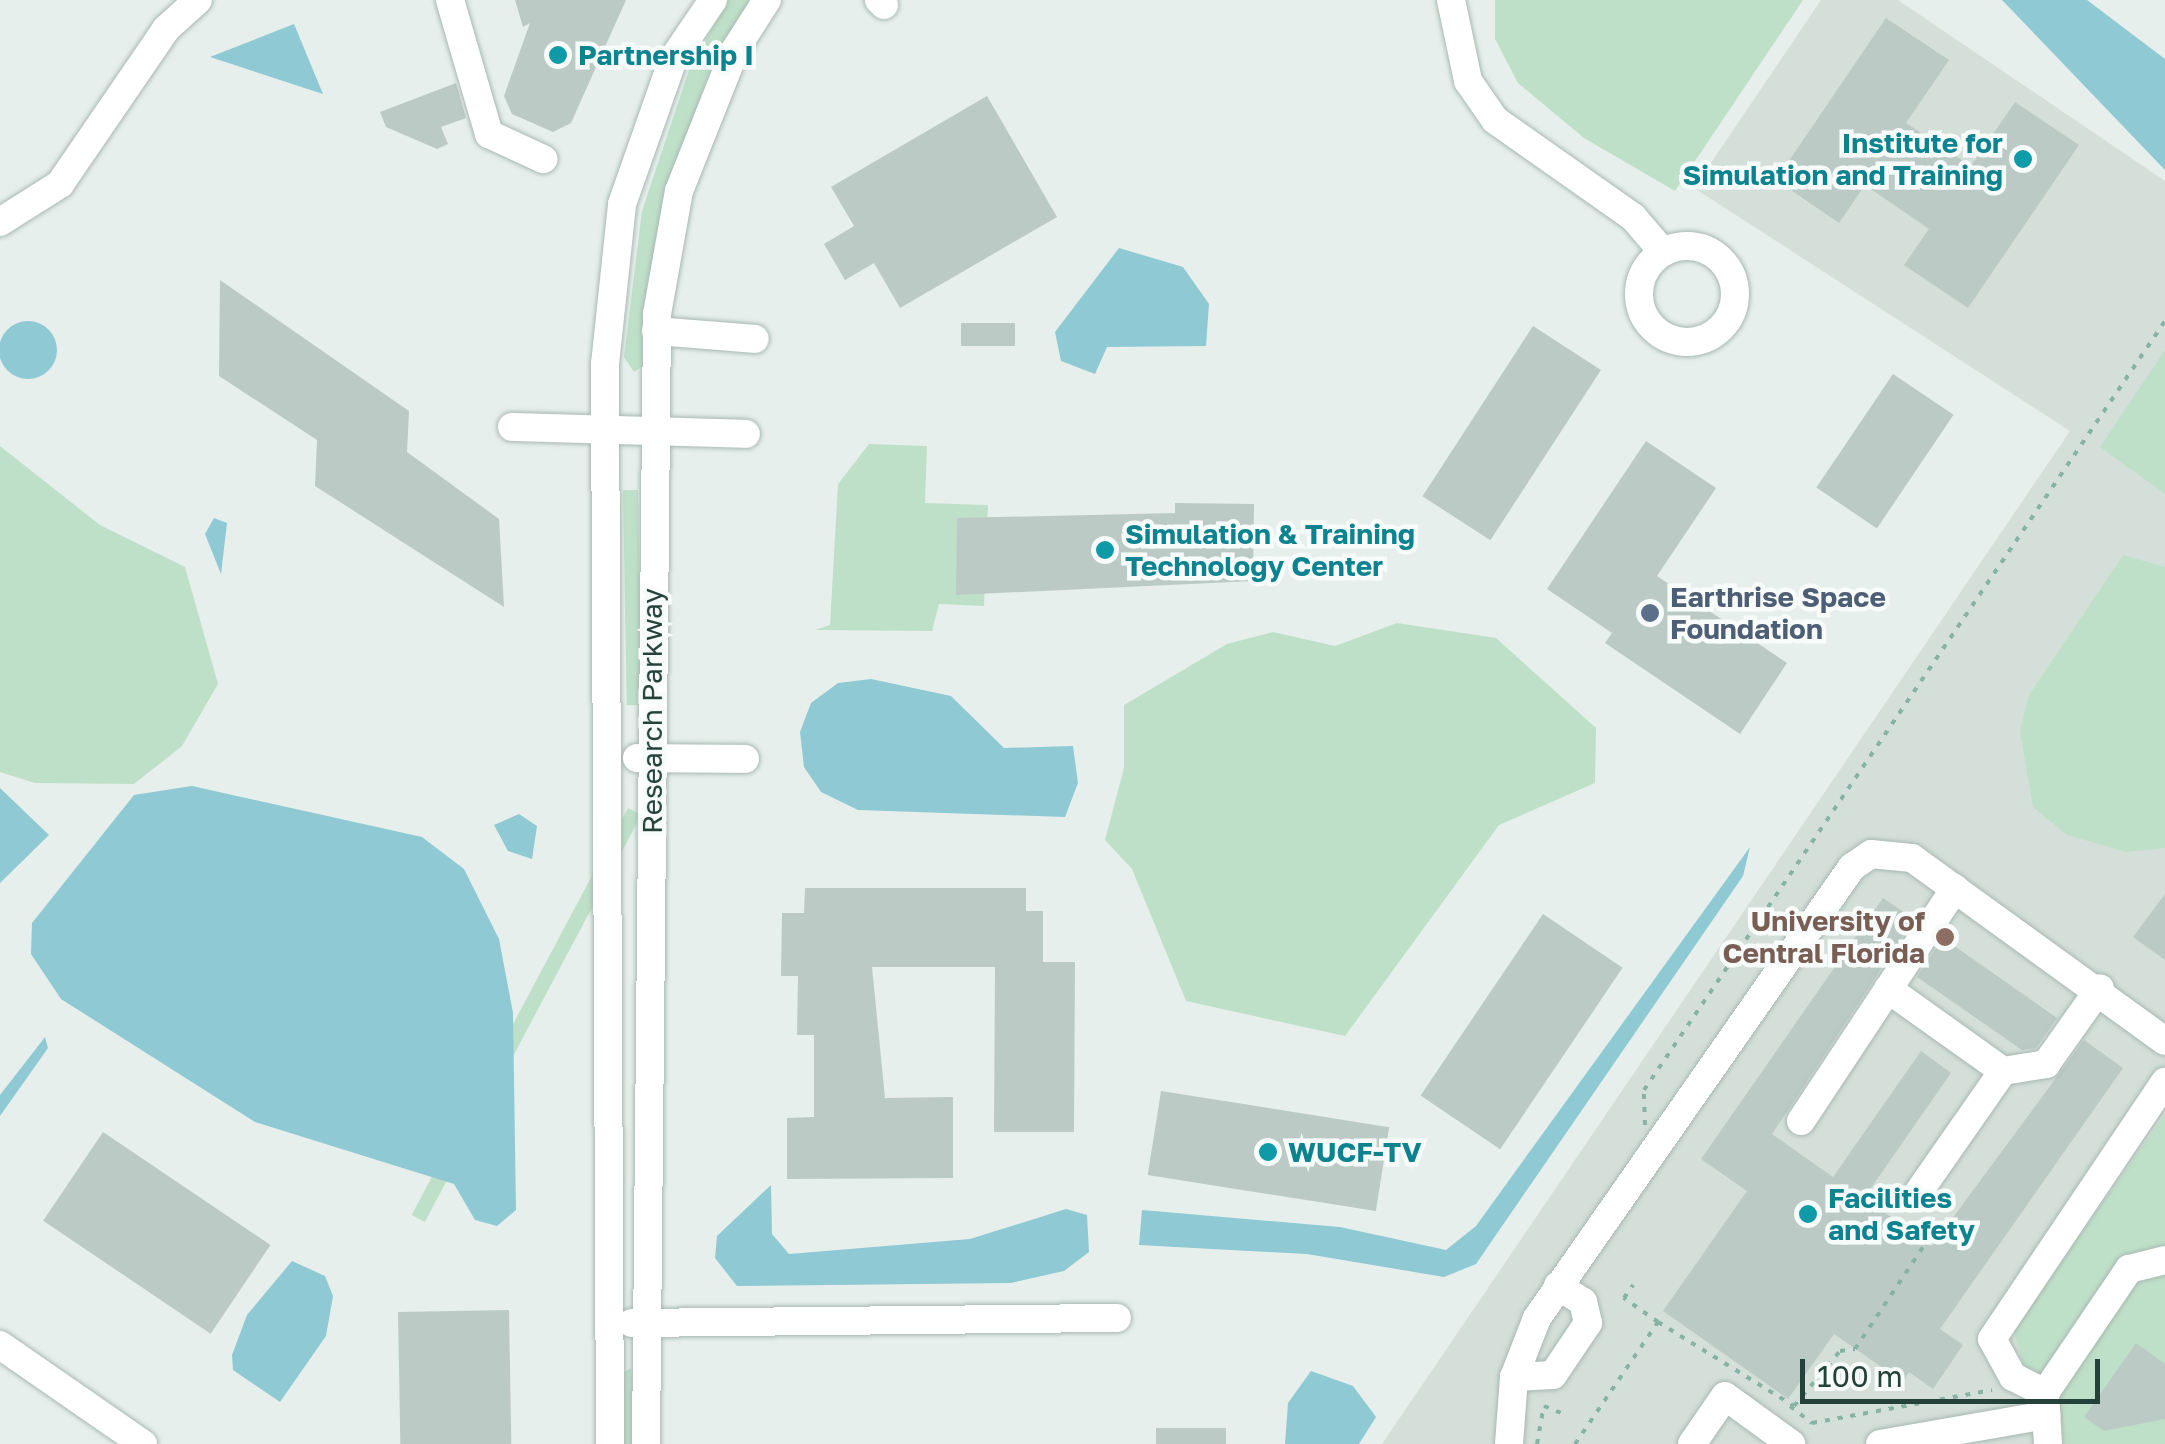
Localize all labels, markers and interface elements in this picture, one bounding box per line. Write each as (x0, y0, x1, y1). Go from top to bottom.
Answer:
place label: Partnership I (578, 38, 754, 72)
marker: Partnership I (547, 44, 569, 66)
place label: Institute for Simulation and Training (1683, 126, 2003, 192)
marker: Institute for Simulation and Training (2012, 148, 2034, 170)
place label: Simulation & Training Technology Center (1125, 517, 1415, 583)
marker: Simulation & Training Technology Center (1094, 539, 1116, 561)
place label: Earthrise Space Foundation (1670, 580, 1886, 646)
street label: Research Parkway (635, 588, 669, 834)
marker: Earthrise Space Foundation (1639, 602, 1661, 624)
place label: University of Central Florida (1723, 904, 1925, 970)
marker: University of Central Florida (1934, 926, 1956, 948)
place label: WUCF-TV (1288, 1135, 1422, 1169)
marker: WUCF-TV (1257, 1141, 1279, 1163)
place label: Facilities and Safety (1828, 1181, 1975, 1247)
marker: Facilities and Safety (1797, 1203, 1819, 1225)
scale bar (1805, 1339, 2105, 1401)
text: 100 m (1817, 1358, 1903, 1394)

